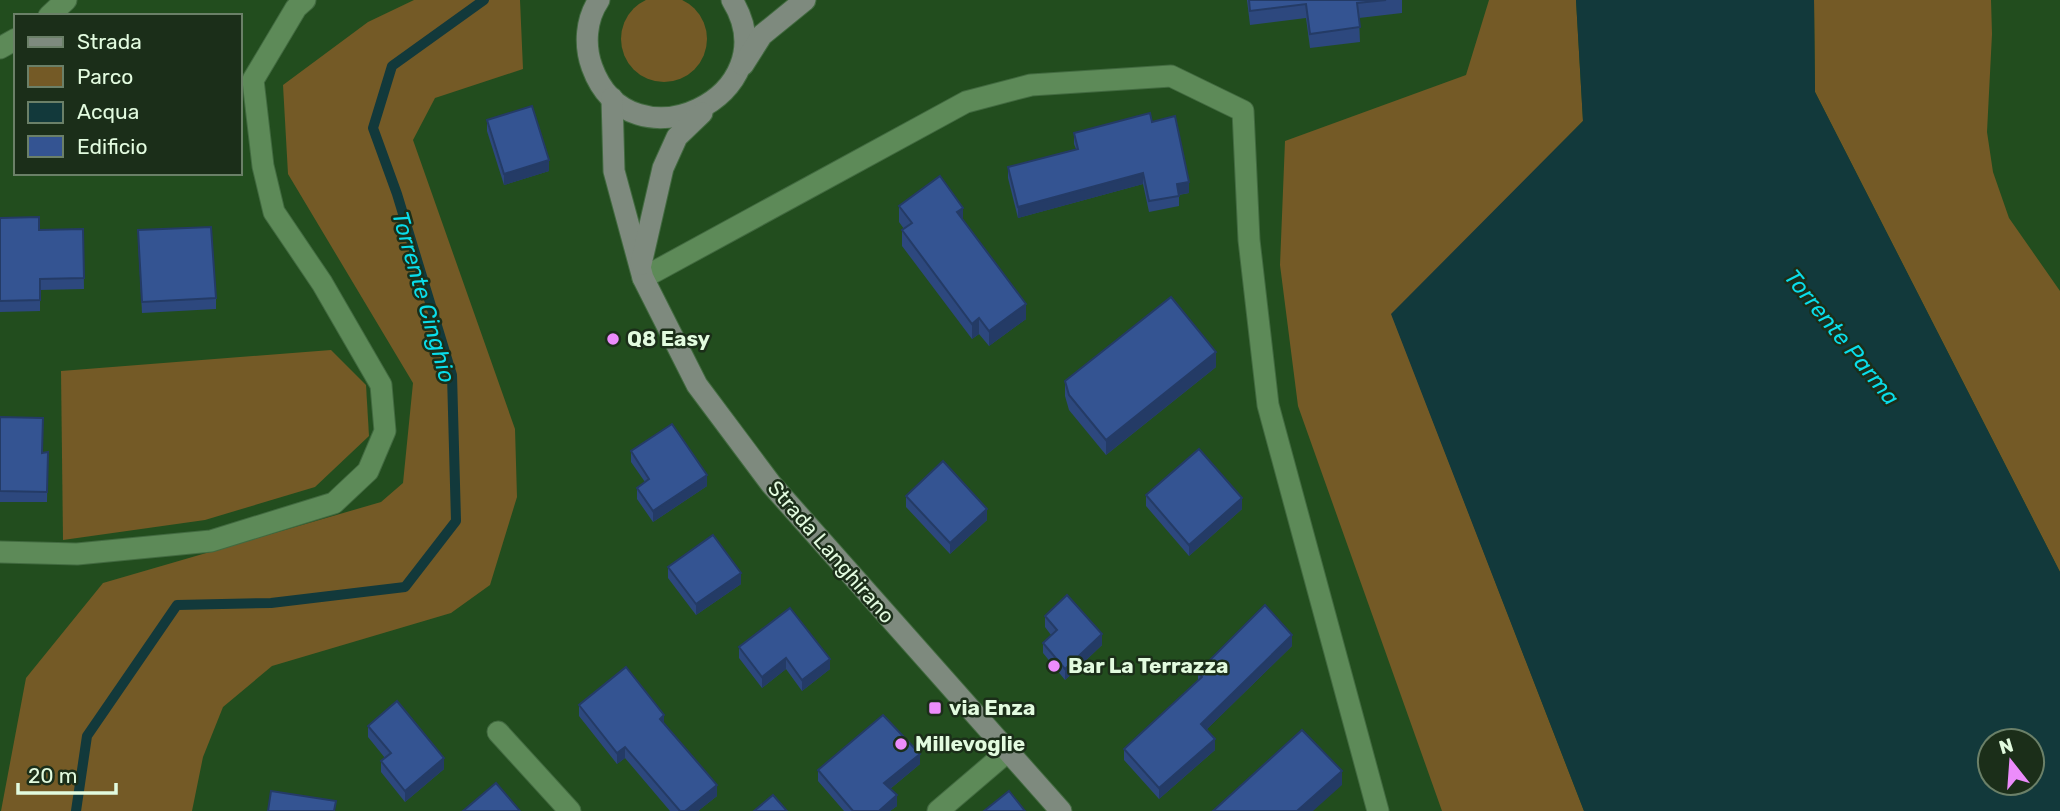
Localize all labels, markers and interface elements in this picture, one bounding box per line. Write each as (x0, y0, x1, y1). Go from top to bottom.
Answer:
legend (14, 14, 242, 175)
text: Strada (77, 29, 142, 54)
text: Parco (77, 64, 133, 89)
text: Acqua (77, 99, 139, 124)
text: Edificio (77, 134, 147, 159)
water label: Torrente Cinghio (386, 208, 462, 386)
water label: Torrente Parma (1779, 263, 1905, 411)
place label: Q8 Easy (627, 326, 711, 351)
marker: Q8 Easy (605, 331, 621, 347)
street label: Strada Langhirano (763, 475, 900, 628)
place label: Bar La Terrazza (1068, 653, 1228, 678)
marker: Bar La Terrazza (1046, 658, 1062, 674)
place label: via Enza (949, 695, 1035, 720)
marker: via Enza (927, 700, 943, 716)
north arrow (1976, 727, 2046, 797)
place label: Millevoglie (915, 731, 1025, 756)
text: N (1996, 733, 2016, 759)
marker: Millevoglie (893, 736, 909, 752)
scale bar (18, 752, 116, 796)
text: 20 m (28, 763, 77, 788)

